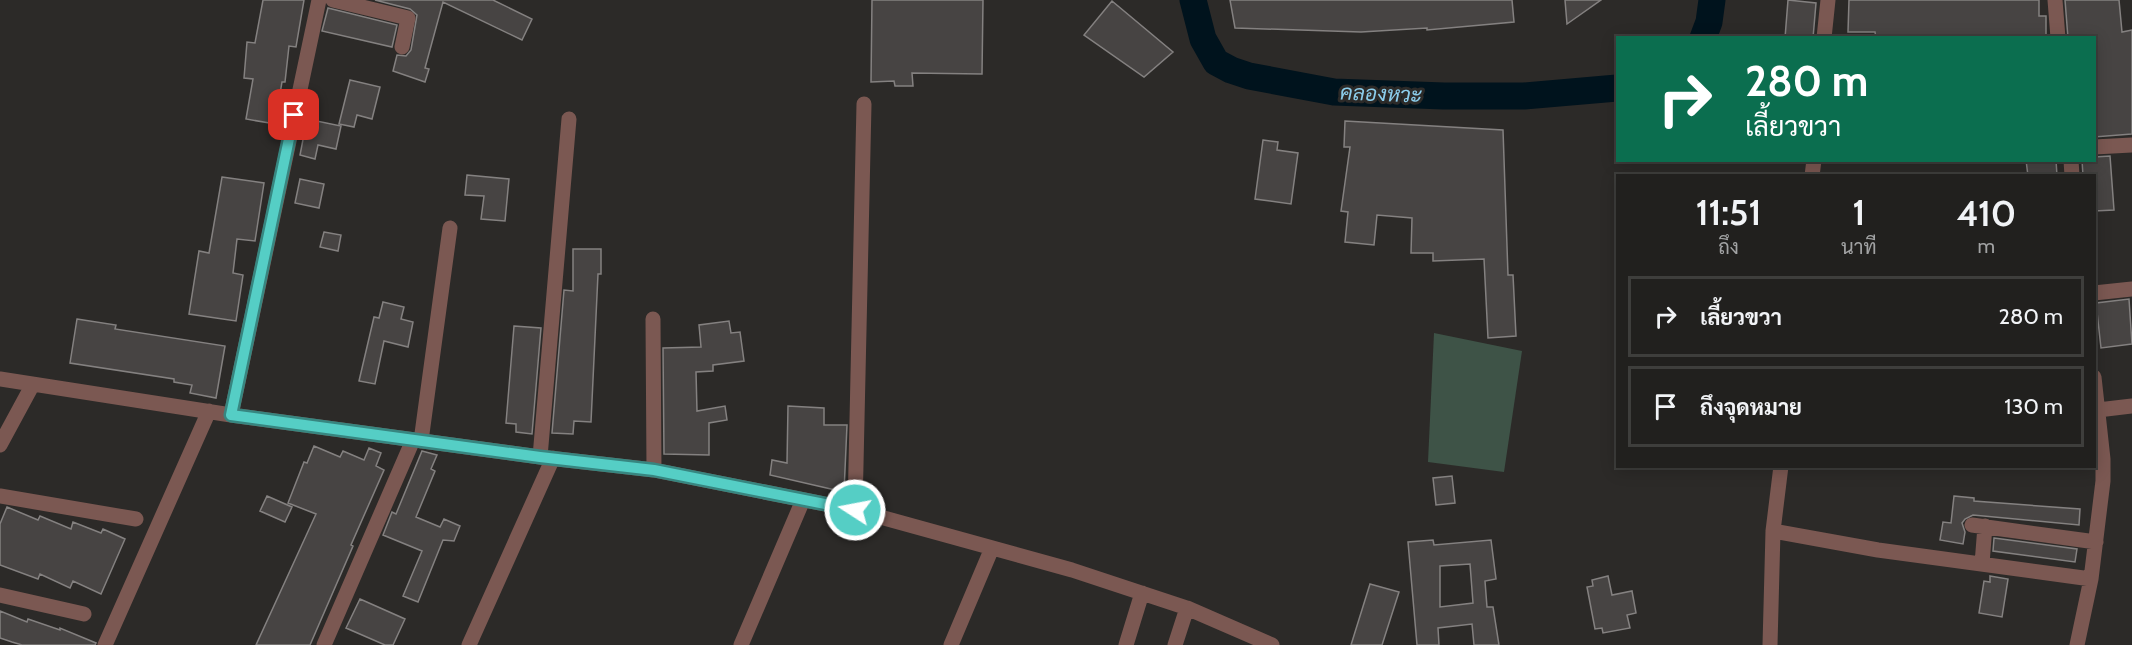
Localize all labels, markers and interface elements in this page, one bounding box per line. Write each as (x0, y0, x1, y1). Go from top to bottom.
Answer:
text: 280 m (1745, 55, 1868, 107)
icon: right (1646, 60, 1724, 138)
water label: คลองหวะ (1340, 80, 1423, 107)
pin (268, 89, 319, 140)
icon: arrive (277, 98, 310, 131)
text: เลี้ยวขวา (1745, 110, 1841, 143)
text: 11:51 (1696, 190, 1761, 234)
text: 1 (1852, 190, 1865, 234)
text: 410 (1956, 191, 2016, 235)
text: m (1978, 234, 1995, 258)
text: ถึง (1718, 235, 1739, 259)
text: นาที (1841, 235, 1877, 259)
icon: right (1649, 300, 1682, 333)
text: 280 m (1999, 303, 2063, 330)
text: เลี้ยวขวา (1700, 304, 1782, 331)
icon: arrive (1649, 390, 1682, 423)
text: 130 m (2004, 393, 2063, 420)
text: ถึงจุดหมาย (1700, 394, 1802, 421)
position arrow (823, 478, 887, 542)

